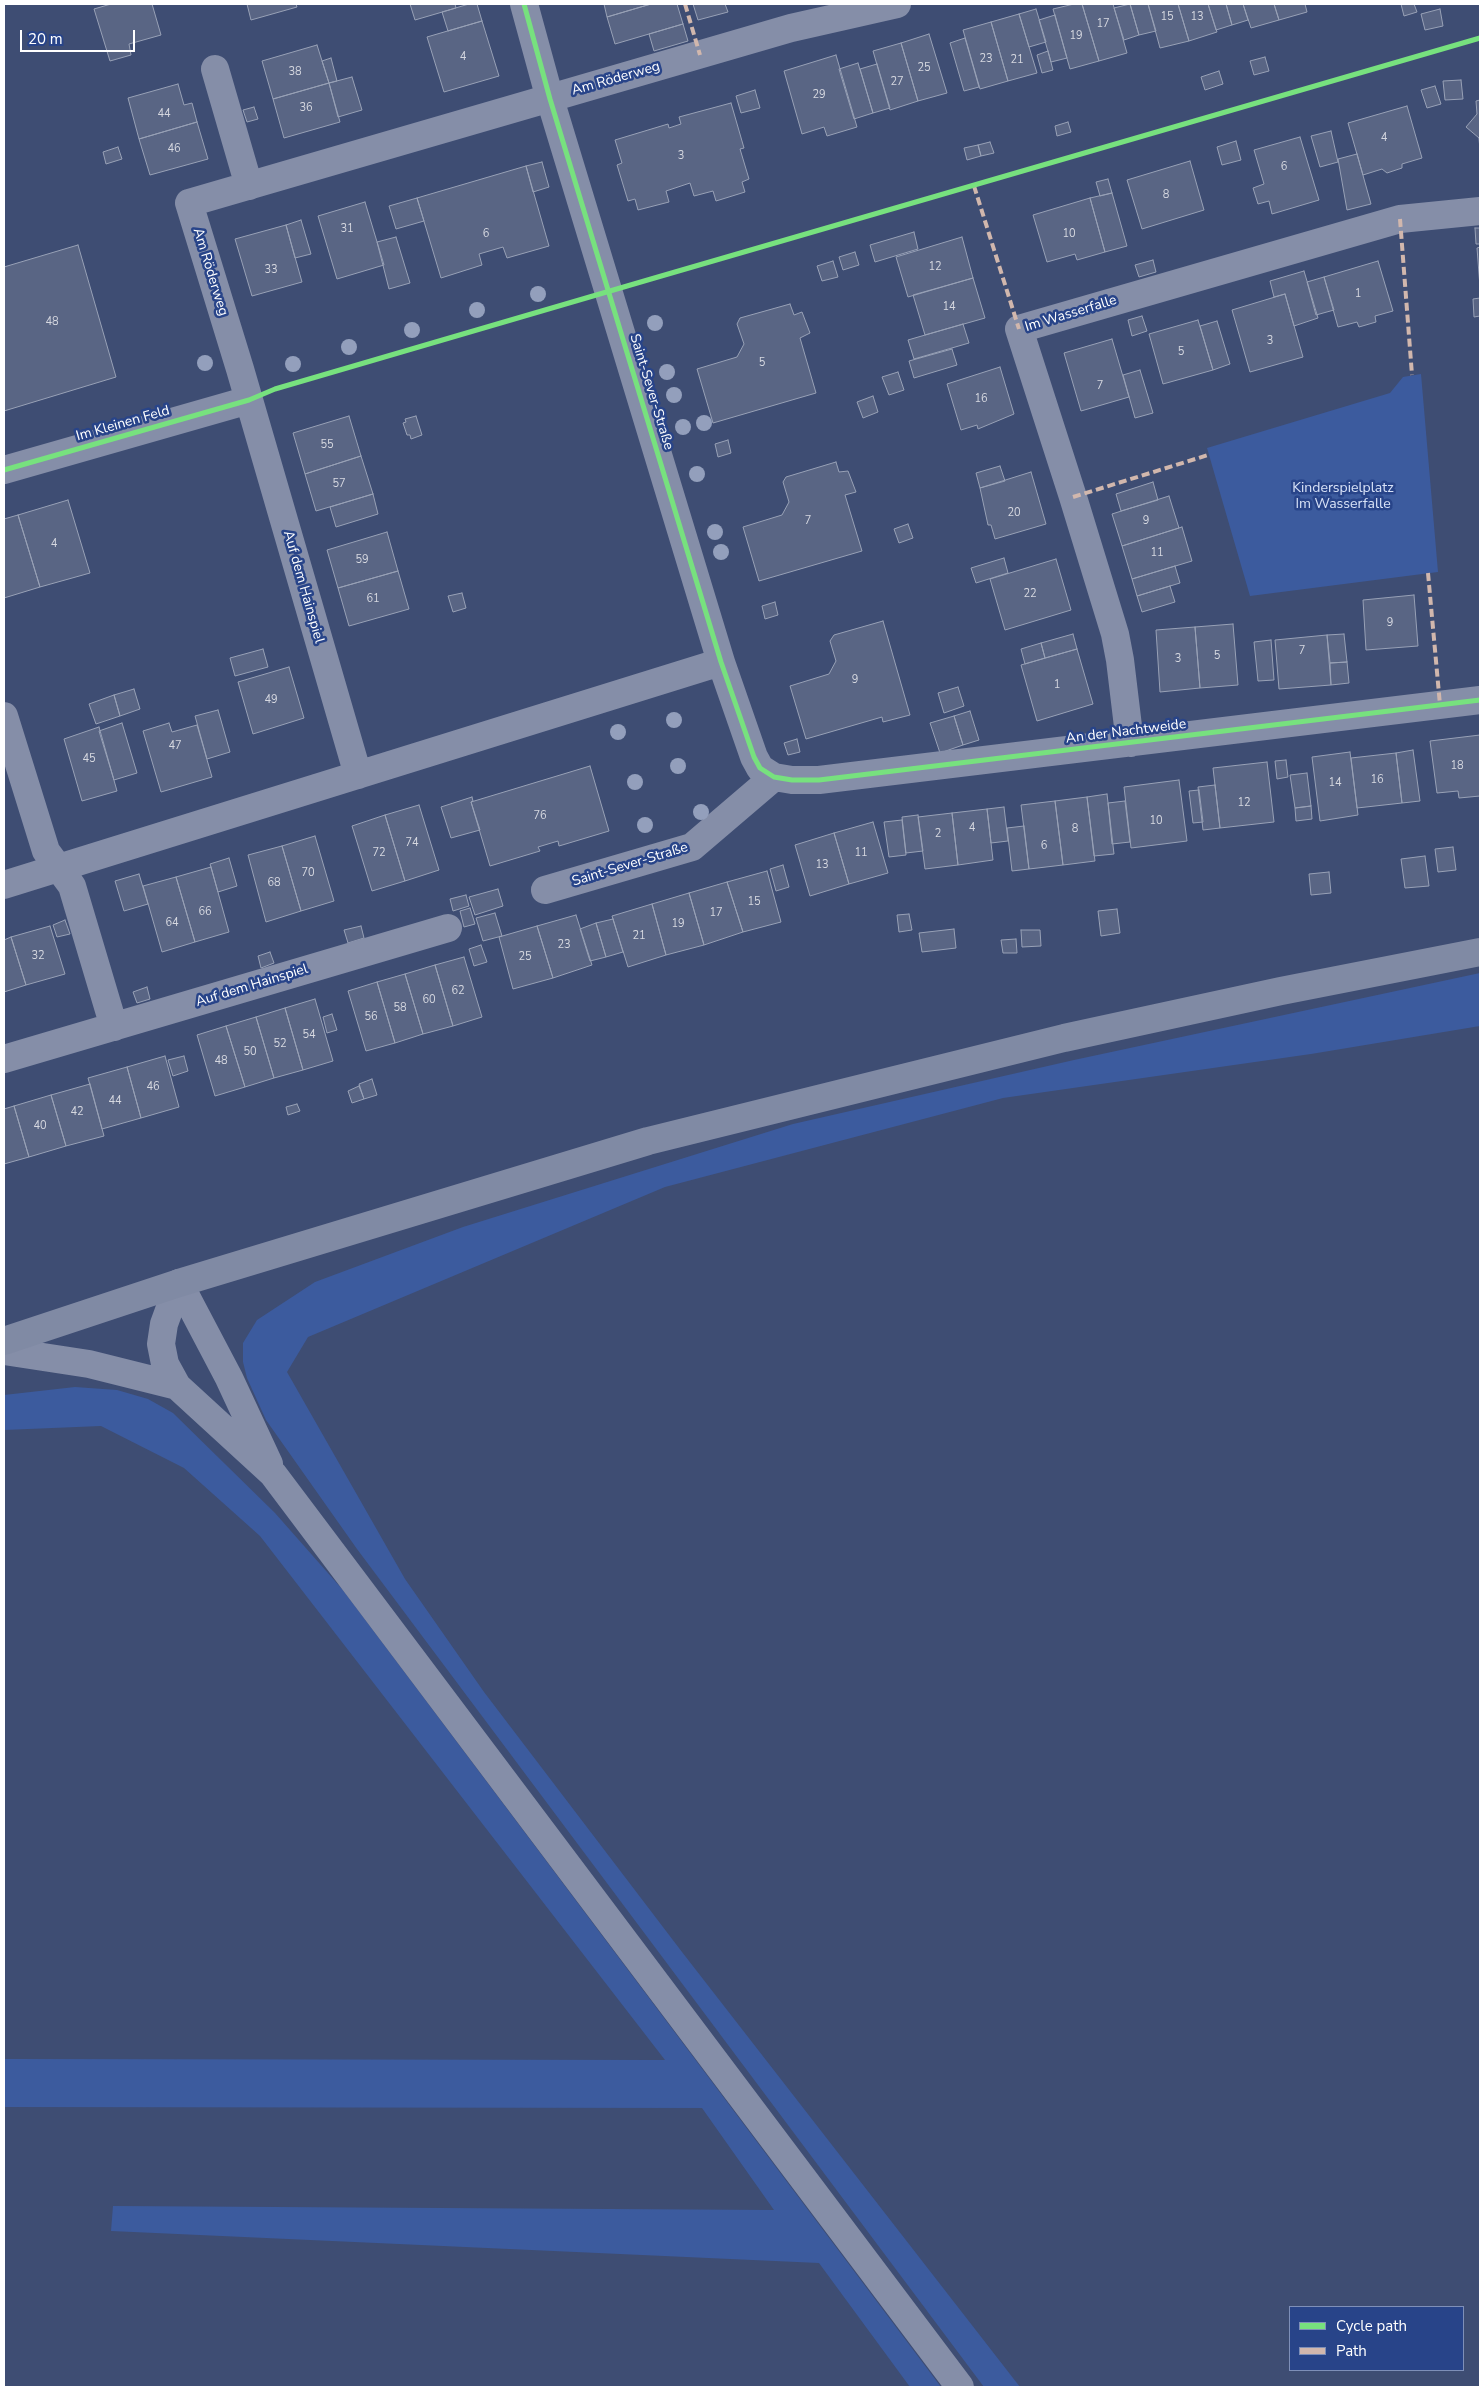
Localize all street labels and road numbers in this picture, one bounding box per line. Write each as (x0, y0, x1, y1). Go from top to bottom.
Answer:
street label: Am Röderweg (570, 58, 662, 100)
street label: Am Röderweg (189, 226, 231, 318)
street label: Im Wasserfalle (1023, 292, 1119, 336)
street label: Saint-Sever-Straße (625, 332, 677, 452)
street label: Im Kleinen Feld (74, 403, 172, 445)
street label: Auf dem Hainspiel (279, 529, 327, 645)
street label: An der Nachtweide (1065, 716, 1187, 748)
street label: Saint-Sever-Straße (570, 839, 690, 891)
street label: Auf dem Hainspiel (194, 961, 310, 1011)

